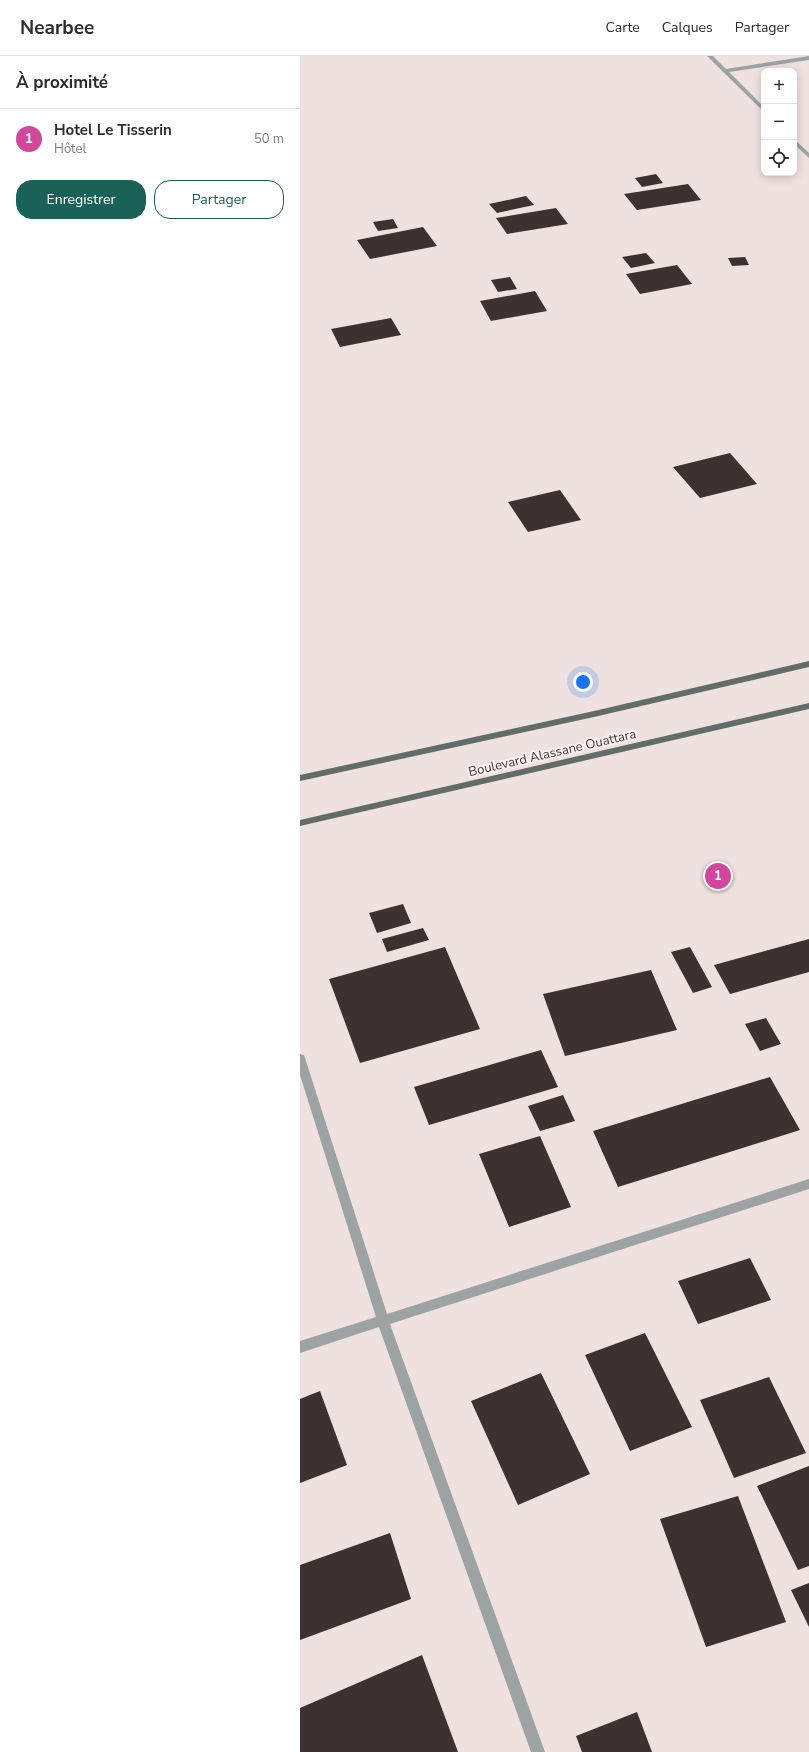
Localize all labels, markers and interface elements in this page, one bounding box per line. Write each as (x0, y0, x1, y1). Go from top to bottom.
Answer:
text: Nearbee (20, 15, 94, 41)
text: Carte (606, 18, 640, 37)
text: Calques (662, 18, 713, 37)
text: Partager (735, 18, 789, 37)
map controls (761, 68, 797, 176)
button: + (761, 68, 797, 104)
text: À proximité (16, 71, 108, 94)
button: − (761, 104, 797, 140)
text: Hotel Le Tisserin (54, 120, 172, 140)
text: 1 (25, 130, 33, 148)
text: 50 m (254, 130, 284, 148)
text: Hôtel (54, 140, 86, 158)
button: locate (761, 140, 797, 176)
button: Enregistrer (16, 180, 146, 219)
button: Partager (154, 180, 284, 219)
your location (573, 672, 593, 692)
street label: Boulevard Alassane Ouattara (467, 725, 638, 781)
pin: 1 (705, 861, 731, 891)

